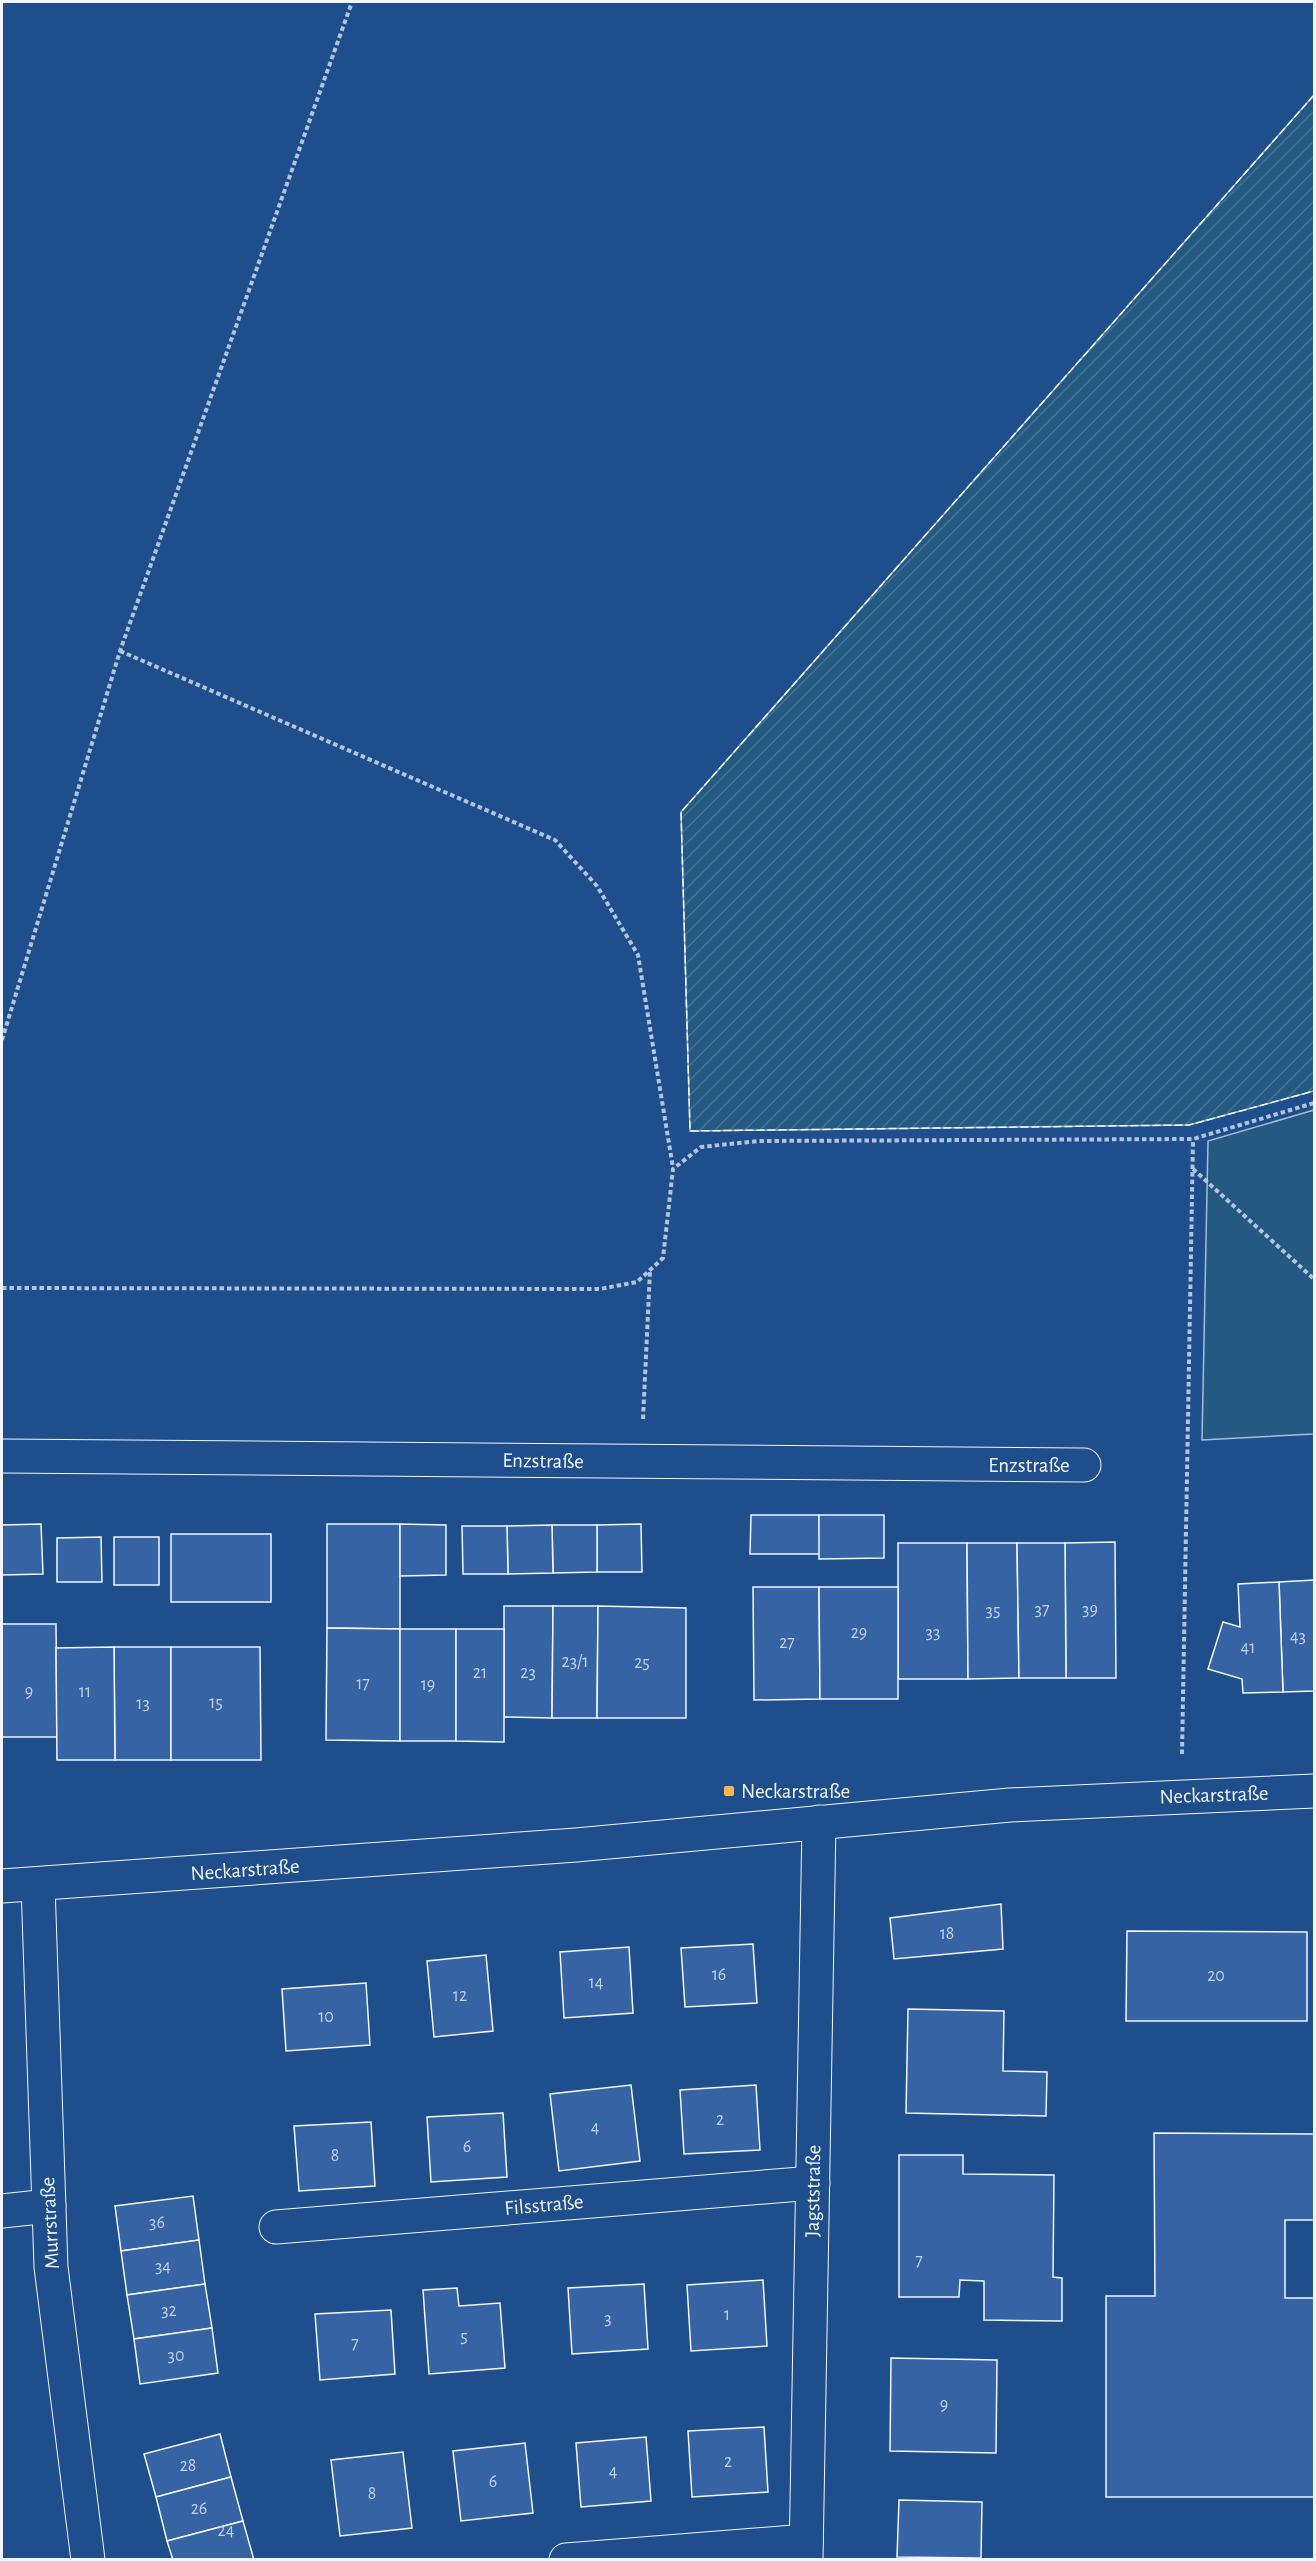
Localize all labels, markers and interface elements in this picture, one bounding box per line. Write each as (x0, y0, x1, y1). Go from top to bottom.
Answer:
street label: Enzstraße (502, 1450, 584, 1472)
street label: Enzstraße (988, 1455, 1070, 1476)
house number: 37 (1035, 1601, 1049, 1619)
house number: 39 (1082, 1601, 1098, 1619)
house number: 35 (986, 1602, 1000, 1620)
house number: 29 (851, 1624, 867, 1642)
house number: 33 (926, 1624, 940, 1642)
house number: 43 (1290, 1628, 1306, 1646)
house number: 27 (779, 1634, 795, 1652)
house number: 41 (1241, 1639, 1255, 1657)
house number: 23/1 (562, 1653, 588, 1671)
house number: 25 (634, 1654, 650, 1672)
house number: 21 (473, 1664, 487, 1682)
house number: 23 (520, 1664, 536, 1682)
house number: 17 (356, 1675, 370, 1693)
house number: 19 (421, 1676, 435, 1694)
house number: 9 (25, 1683, 33, 1701)
house number: 11 (79, 1683, 91, 1701)
house number: 15 (209, 1694, 223, 1712)
house number: 13 (136, 1695, 150, 1713)
place label: Neckarstraße (741, 1781, 850, 1802)
street label: Neckarstraße (1159, 1783, 1269, 1807)
marker: Neckarstraße (722, 1784, 736, 1798)
street label: Neckarstraße (190, 1856, 300, 1884)
house number: 18 (940, 1925, 954, 1943)
house number: 16 (712, 1966, 726, 1984)
house number: 20 (1207, 1967, 1225, 1985)
house number: 14 (589, 1974, 604, 1992)
house number: 12 (453, 1987, 467, 2005)
house number: 10 (318, 2008, 334, 2026)
house number: 2 (716, 2111, 724, 2129)
house number: 4 (591, 2119, 600, 2137)
house number: 6 (463, 2138, 471, 2156)
street label: Jagststraße (802, 2145, 824, 2237)
house number: 8 (331, 2147, 339, 2165)
street label: Murrstraße (37, 2176, 63, 2270)
street label: Filsstraße (504, 2191, 584, 2219)
house number: 36 (149, 2214, 165, 2232)
house number: 7 (915, 2252, 923, 2270)
house number: 34 (155, 2258, 171, 2276)
house number: 32 (161, 2302, 177, 2320)
house number: 1 (724, 2306, 730, 2324)
house number: 3 (604, 2310, 612, 2328)
house number: 5 (460, 2328, 468, 2346)
house number: 7 (351, 2335, 359, 2353)
house number: 30 (168, 2347, 184, 2365)
house number: 9 (940, 2396, 948, 2414)
house number: 2 (724, 2453, 732, 2471)
house number: 28 (180, 2457, 196, 2475)
house number: 4 (609, 2463, 618, 2481)
house number: 6 (489, 2473, 497, 2491)
house number: 8 (368, 2485, 376, 2503)
house number: 26 (191, 2500, 207, 2518)
house number: 24 (218, 2522, 235, 2540)

